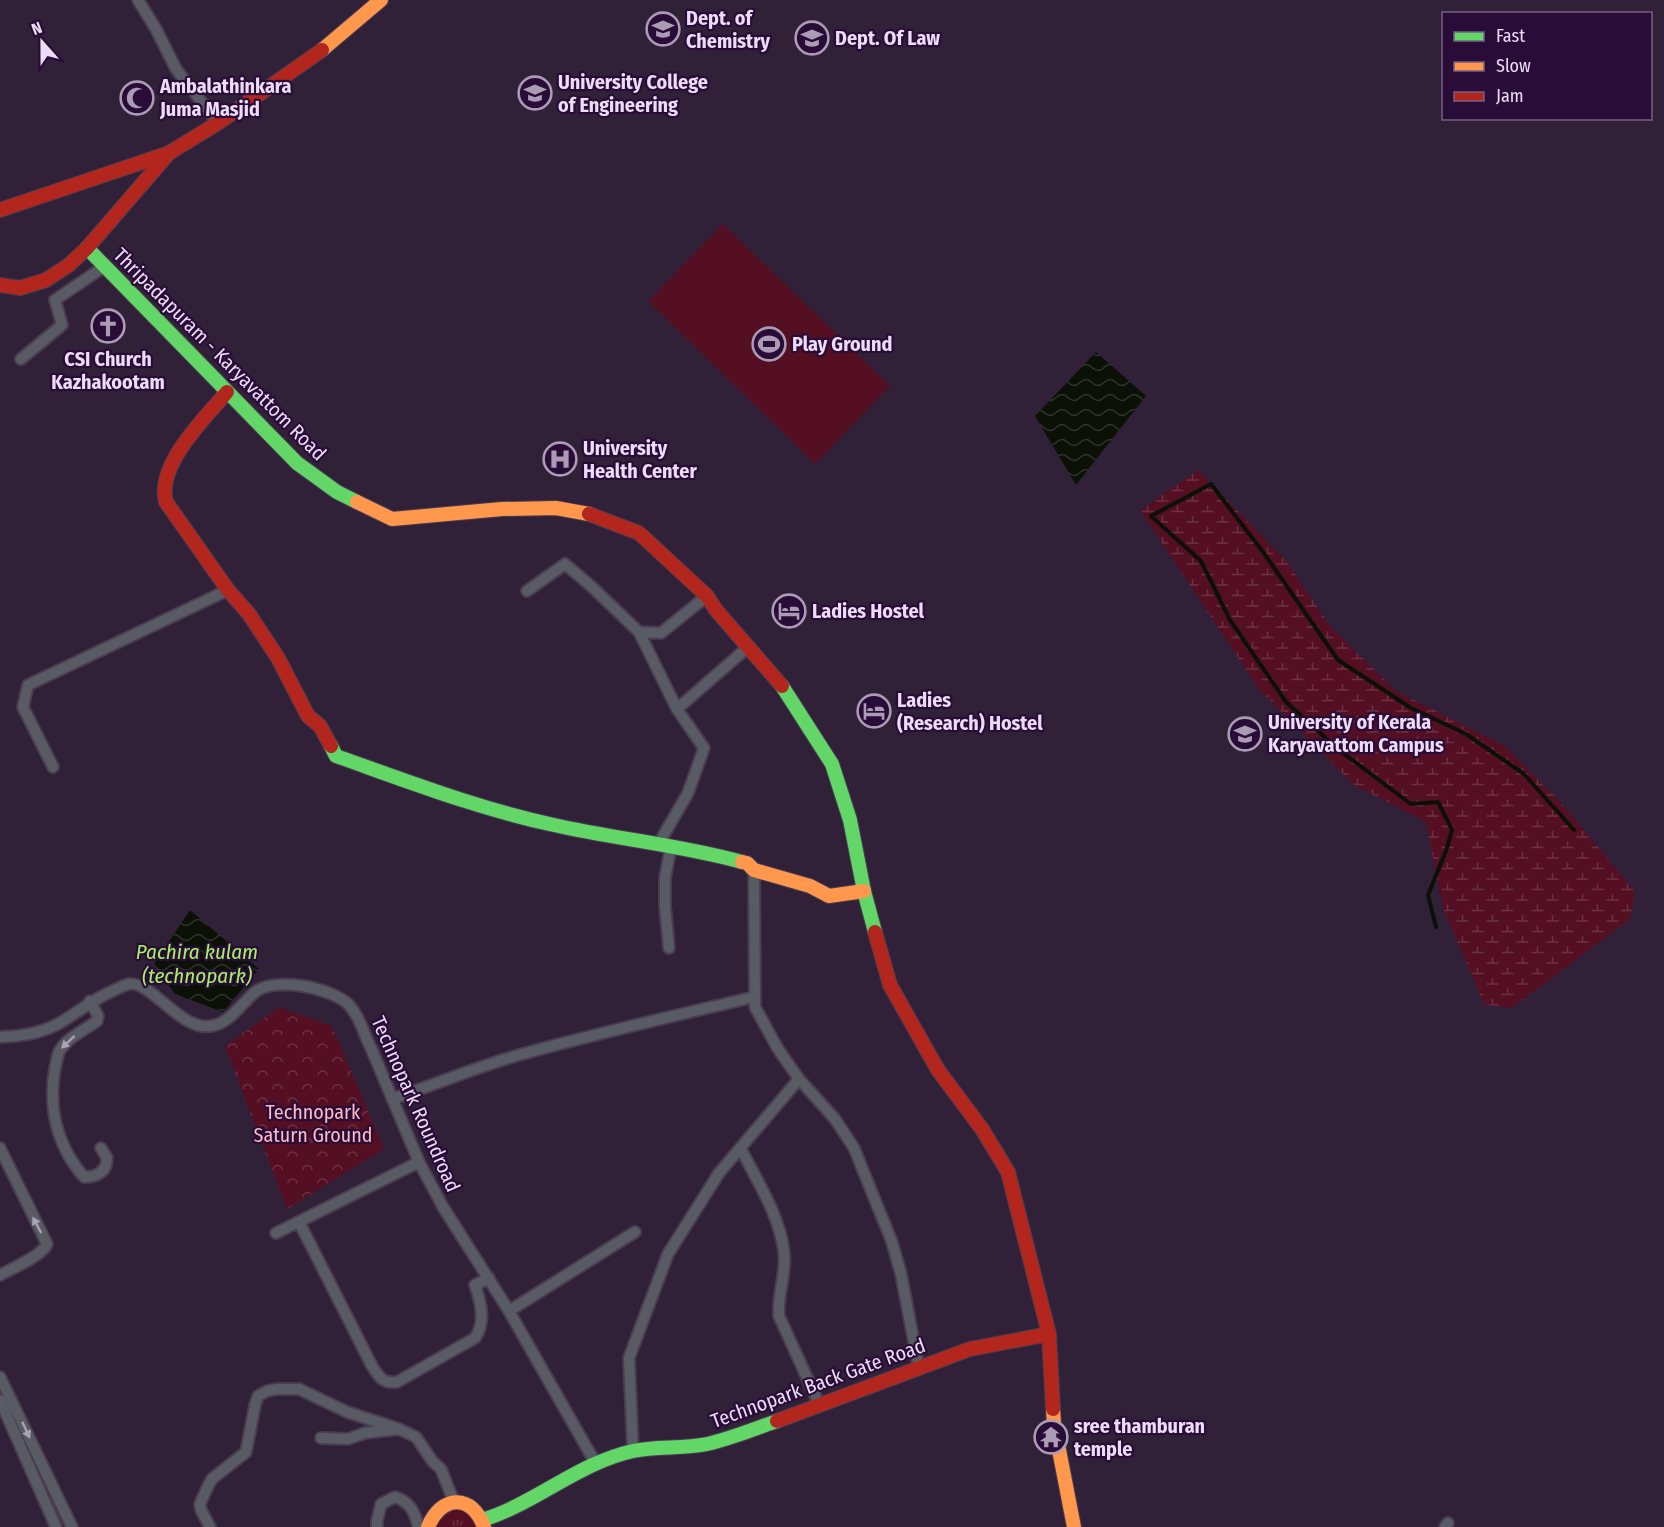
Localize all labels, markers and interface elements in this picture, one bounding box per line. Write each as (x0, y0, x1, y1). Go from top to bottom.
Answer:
place label: Dept. of Chemistry (686, 6, 770, 53)
school or university icon: Dept. of Chemistry (645, 11, 681, 47)
north arrow (12, 12, 72, 72)
legend (1442, 12, 1652, 120)
text: N (29, 18, 45, 39)
school or university icon: Dept. Of Law (794, 20, 830, 56)
text: Fast (1496, 25, 1525, 47)
place label: Dept. Of Law (835, 26, 940, 50)
text: Slow (1496, 55, 1531, 77)
place label: University College of Engineering (558, 70, 708, 117)
place label: Ambalathinkara Juma Masjid (159, 74, 292, 121)
school or university icon: University College of Engineering (517, 75, 553, 111)
mosque icon: Ambalathinkara Juma Masjid (119, 80, 155, 116)
text: Jam (1496, 85, 1524, 107)
street label: Thripadapuram - Karyavattom Road (109, 243, 331, 465)
church icon: CSI Church Kazhakootam (90, 308, 126, 344)
sports icon: Play Ground (751, 326, 787, 362)
place label: Play Ground (792, 332, 892, 356)
place label: CSI Church Kazhakootam (51, 347, 165, 394)
place label: University Health Center (583, 436, 697, 483)
hospital icon: University Health Center (542, 441, 578, 477)
hotel icon: Ladies Hostel (771, 593, 807, 629)
place label: Ladies Hostel (812, 599, 925, 623)
place label: Ladies (Research) Hostel (897, 688, 1043, 735)
hotel icon: Ladies (Research) Hostel (856, 693, 892, 729)
place label: University of Kerala Karyavattom Campus (1268, 710, 1444, 757)
school or university icon: University of Kerala Karyavattom Campus (1227, 716, 1263, 752)
water label: Pachira kulam (technopark) (136, 939, 258, 989)
street label: Technopark Roundroad (366, 1013, 466, 1195)
one-way arrow (60, 1035, 75, 1049)
park label: Technopark Saturn Ground (253, 1100, 373, 1147)
one-way arrow (32, 1216, 42, 1233)
street label: Technopark Back Gate Road (708, 1333, 928, 1433)
place label: sree thamburan temple (1074, 1414, 1205, 1461)
temple icon: sree thamburan temple (1033, 1419, 1069, 1455)
one-way arrow (21, 1421, 31, 1439)

